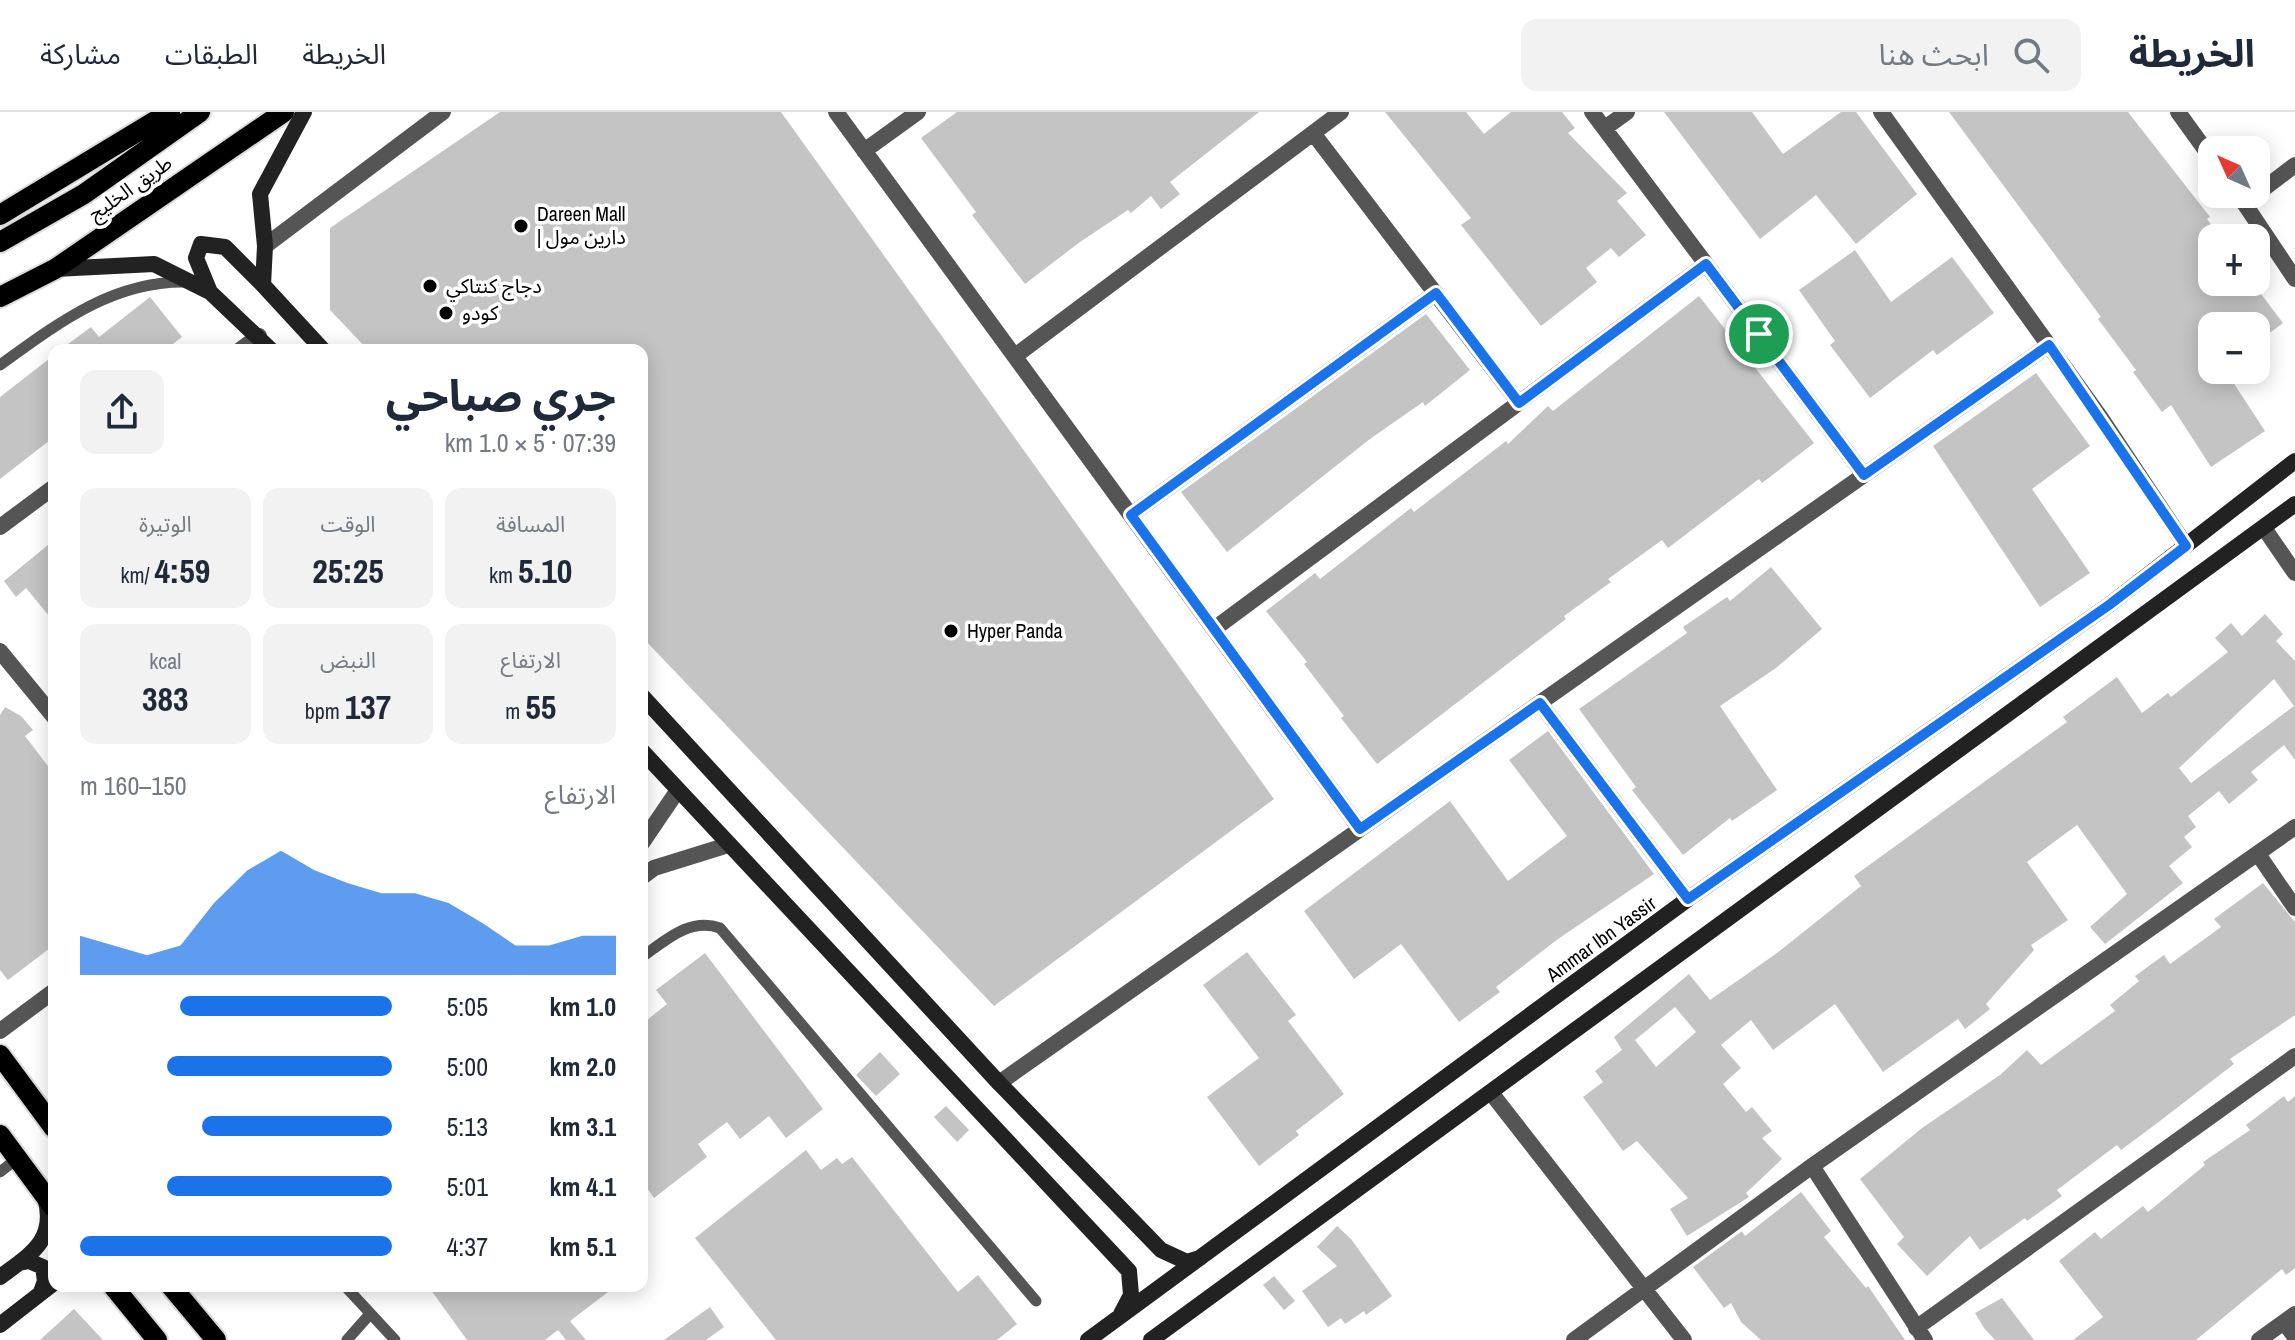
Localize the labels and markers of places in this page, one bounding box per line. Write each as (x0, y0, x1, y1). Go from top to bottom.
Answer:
place label: Dareen Mall | دارين مول (537, 200, 626, 250)
marker: Dareen Mall | دارين مول (512, 217, 530, 235)
place label: دجاج كنتاكي (446, 272, 542, 302)
marker: دجاج كنتاكي (421, 277, 439, 295)
place label: كودو (462, 299, 499, 326)
pin (1725, 300, 1793, 368)
marker: كودو (437, 304, 455, 322)
place label: Hyper Panda (967, 617, 1063, 644)
marker: Hyper Panda (942, 622, 960, 640)

